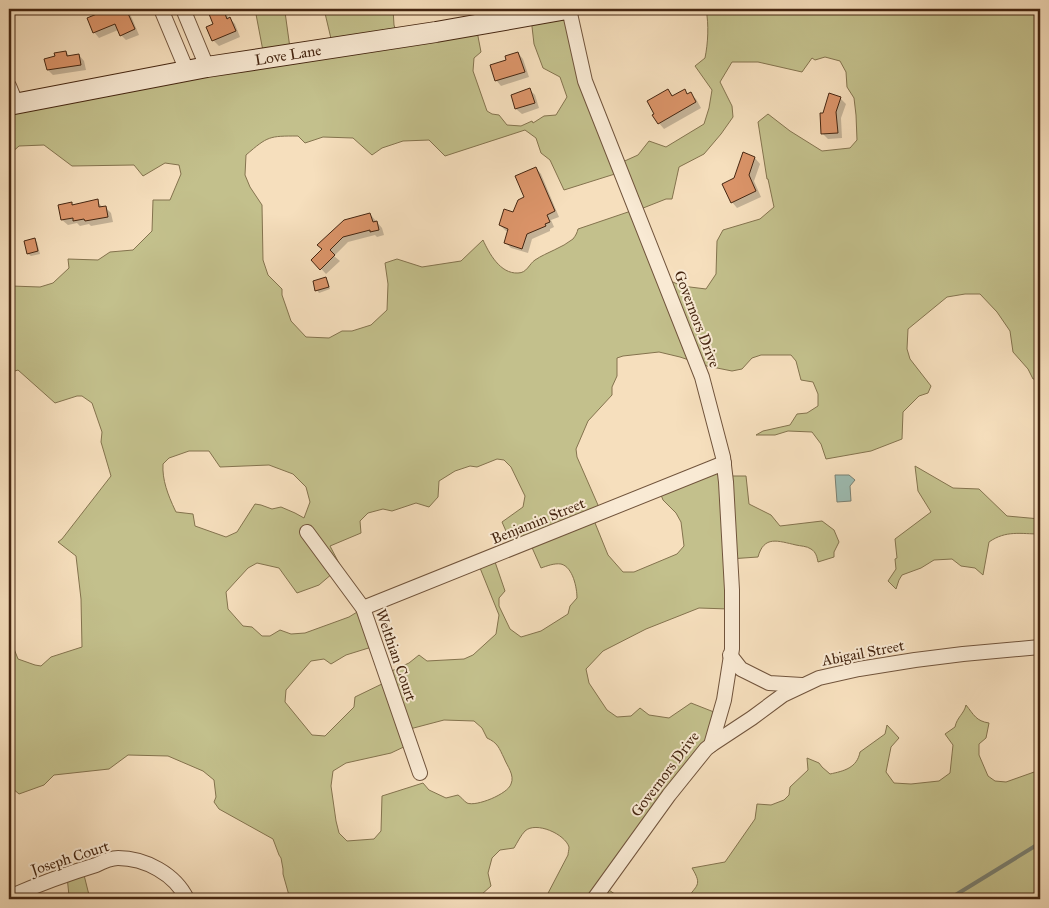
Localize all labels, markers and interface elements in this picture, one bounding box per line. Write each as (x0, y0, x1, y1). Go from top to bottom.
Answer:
street label: Love Lane (254, 41, 322, 69)
street label: Governors Drive (670, 268, 724, 370)
street label: Benjamin Street (488, 494, 588, 548)
street label: Welthian Court (372, 607, 420, 704)
street label: Abigail Street (819, 636, 906, 670)
street label: Governors Drive (627, 728, 703, 820)
street label: Joseph Court (27, 837, 112, 881)

